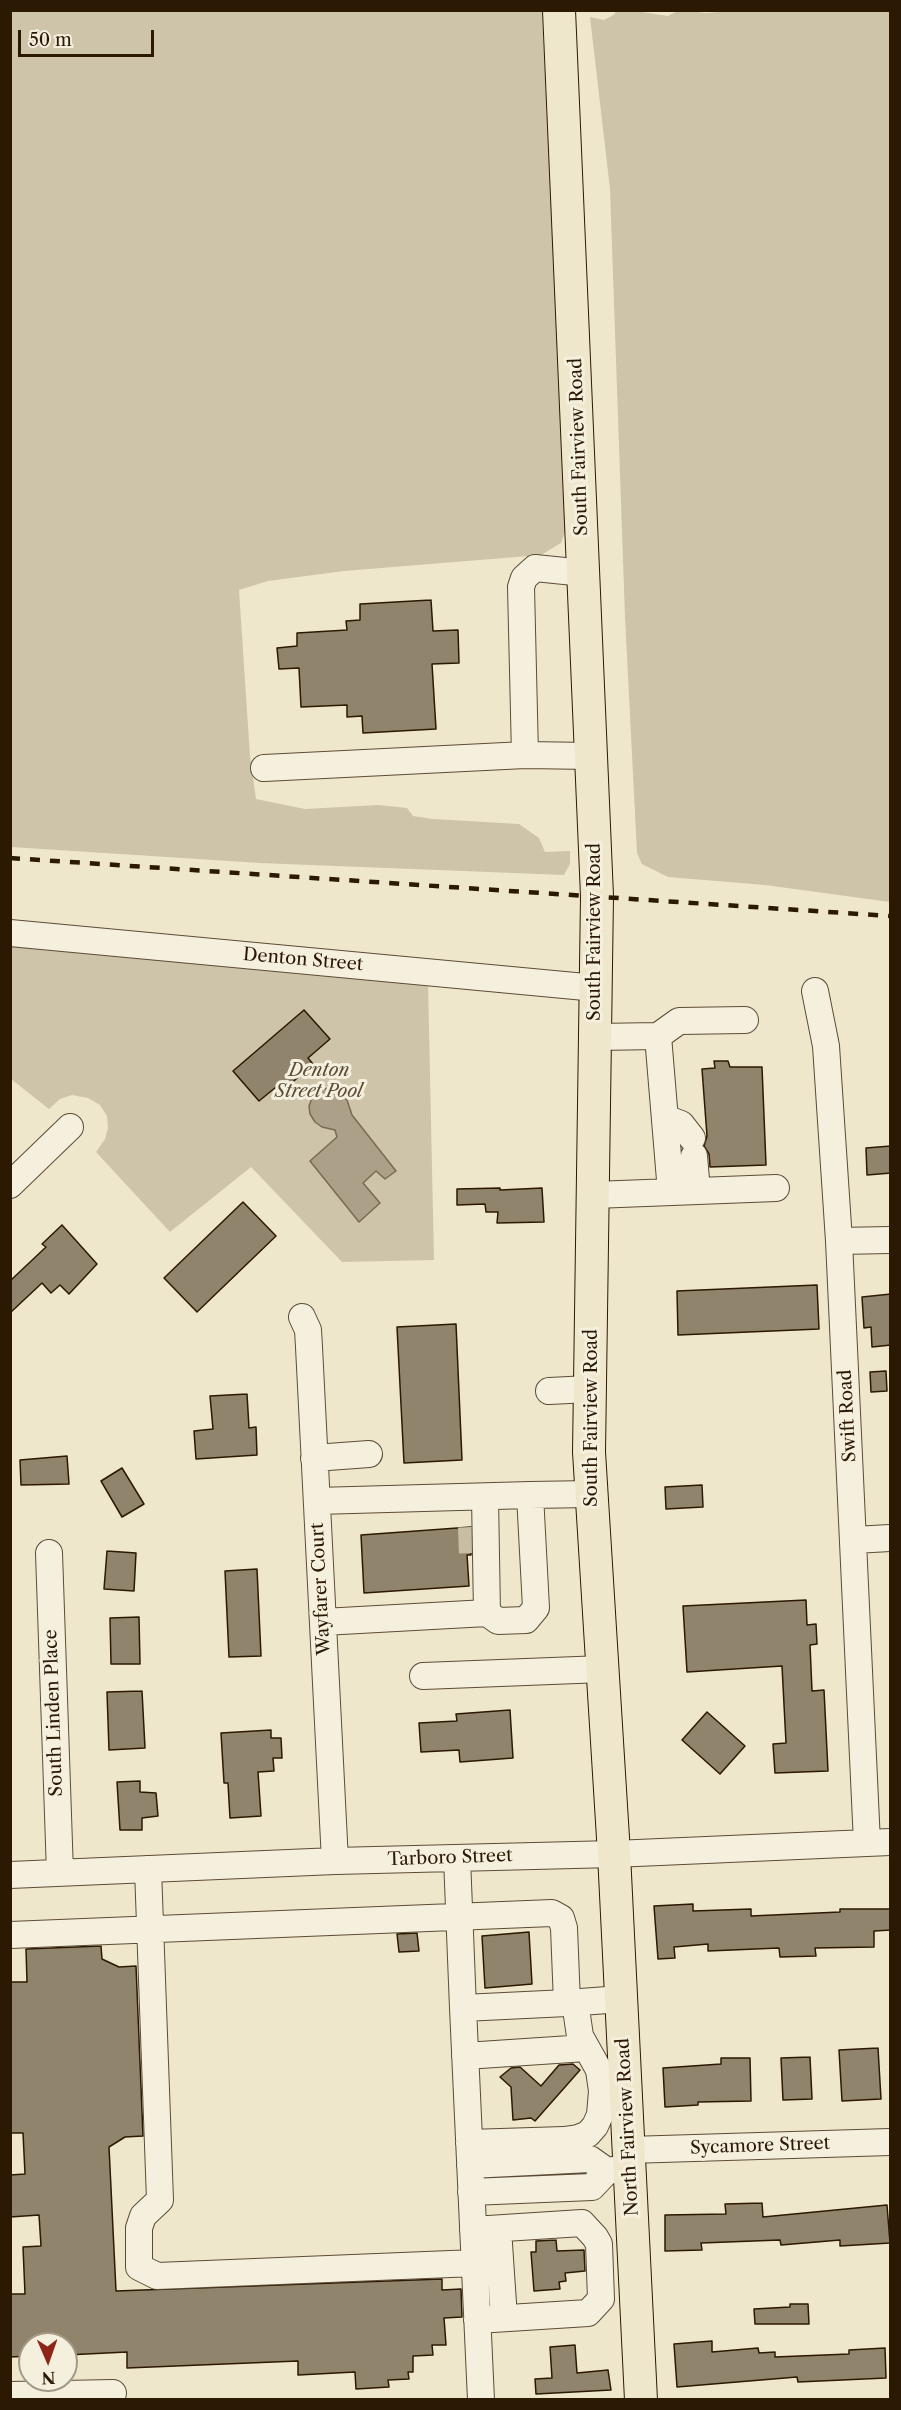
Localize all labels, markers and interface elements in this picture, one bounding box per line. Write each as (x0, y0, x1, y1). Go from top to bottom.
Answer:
scale bar (21, 18, 158, 56)
text: 50 m (29, 29, 72, 51)
street label: South Fairview Road (565, 358, 593, 536)
street label: South Fairview Road (584, 843, 606, 1021)
street label: Denton Street (242, 944, 364, 976)
park label: Denton Street Pool (275, 1060, 363, 1102)
street label: South Fairview Road (581, 1329, 603, 1507)
street label: Swift Road (835, 1369, 861, 1463)
street label: Wayfarer Court (307, 1522, 335, 1656)
street label: South Linden Place (40, 1629, 68, 1797)
street label: Tarboro Street (387, 1845, 513, 1871)
street label: North Fairview Road (613, 2037, 643, 2217)
street label: Sycamore Street (690, 2133, 830, 2159)
north arrow (18, 2332, 78, 2392)
text: N (41, 2368, 56, 2388)

